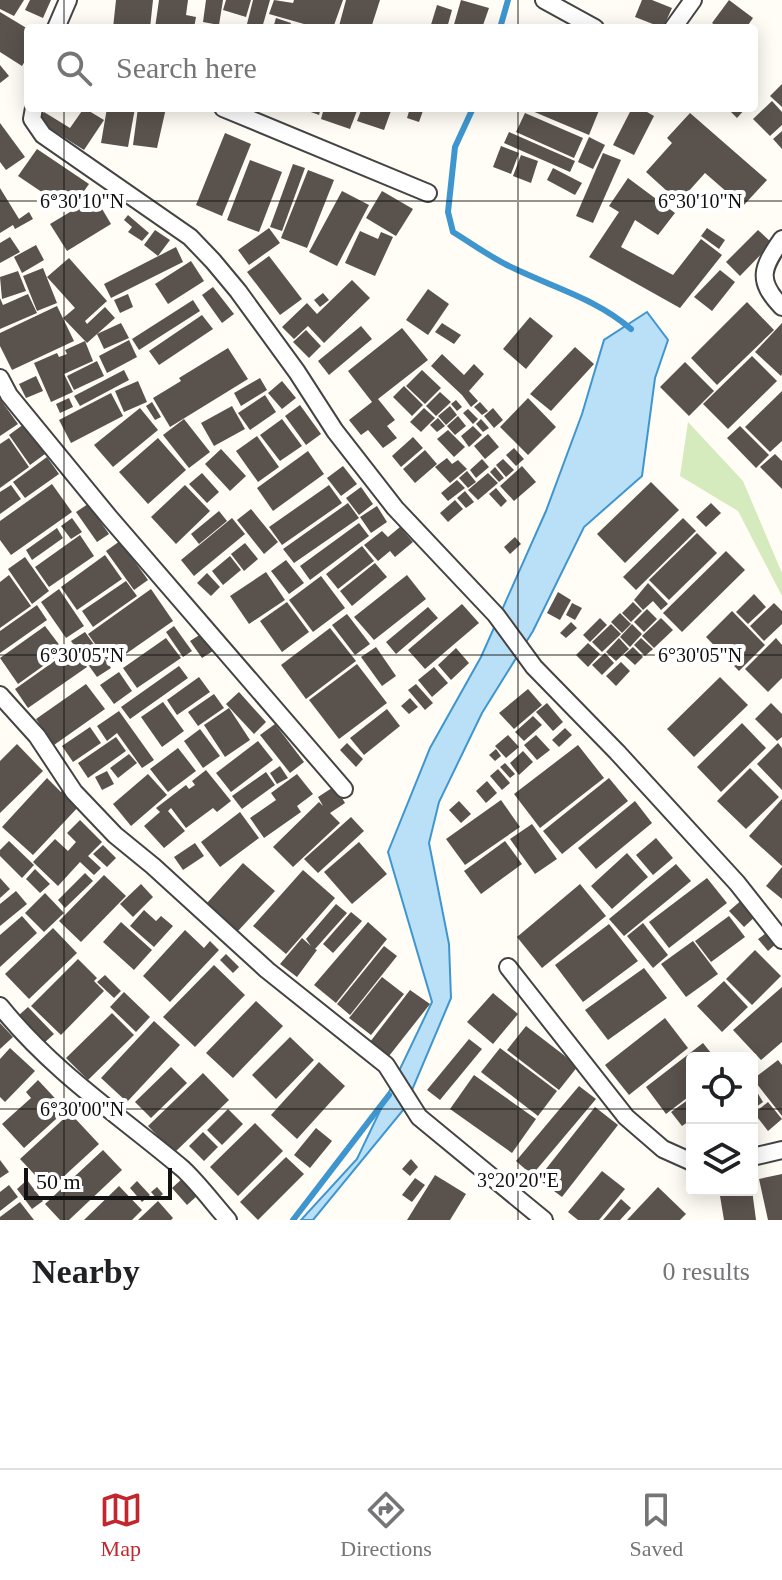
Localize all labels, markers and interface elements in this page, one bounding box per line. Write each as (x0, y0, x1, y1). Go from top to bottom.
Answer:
search box (24, 24, 758, 112)
icon: search (52, 46, 96, 90)
text: Search here (116, 51, 257, 84)
text: 6°30'10"N (40, 190, 124, 212)
text: 6°30'10"N (658, 190, 742, 212)
text: 6°30'05"N (40, 644, 124, 666)
text: 6°30'05"N (658, 644, 742, 666)
map controls (686, 1052, 758, 1196)
button: locate (686, 1052, 758, 1124)
text: 6°30'00"N (40, 1098, 124, 1120)
button: layers (686, 1124, 758, 1196)
scale bar (24, 1164, 172, 1200)
text: 50 m (36, 1169, 81, 1194)
text: 3°20'20"E (477, 1169, 559, 1191)
text: Nearby (32, 1253, 140, 1290)
text: 0 results (663, 1257, 750, 1286)
tab: Map (99, 1488, 143, 1562)
tab: Directions (340, 1488, 432, 1562)
tab: Saved (629, 1488, 683, 1562)

